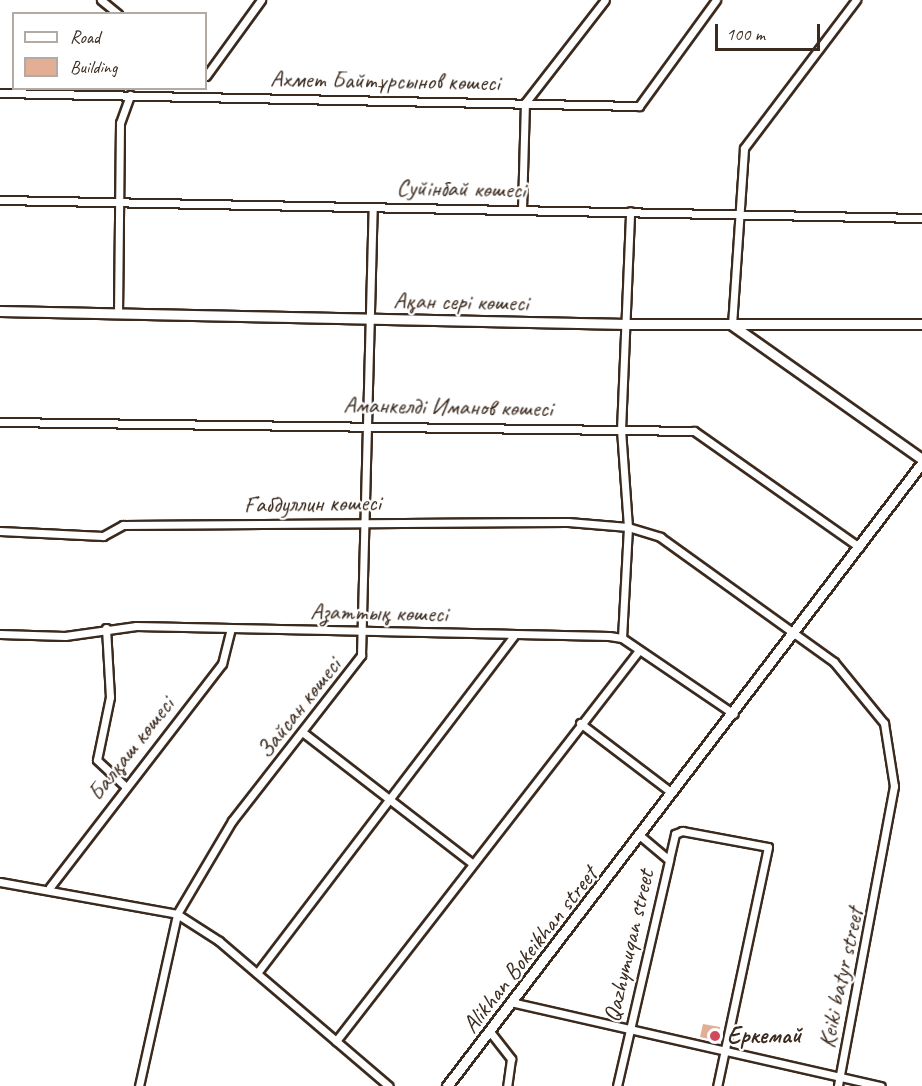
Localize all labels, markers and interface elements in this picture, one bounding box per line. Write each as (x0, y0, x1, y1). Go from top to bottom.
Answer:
legend (12, 12, 207, 90)
scale bar (718, 12, 823, 50)
text: 100 m (726, 23, 765, 45)
text: Road (70, 26, 100, 48)
text: Building (70, 56, 117, 78)
street label: Ахмет Байтұрсынов көшесі (269, 65, 501, 97)
street label: Суйінбай көшесі (396, 173, 526, 205)
street label: Ақан сері көшесі (393, 286, 529, 318)
street label: Аманкелді Иманов көшесі (343, 391, 553, 423)
street label: Ғабдуллин көшесі (243, 488, 381, 520)
street label: Азаттық көшесі (310, 597, 448, 629)
street label: Зайсан көшесі (251, 652, 347, 764)
street label: Балқаш көшесі (81, 691, 181, 807)
street label: Alikhan Bokeikhan street (456, 861, 604, 1039)
street label: Qazhymuqan street (598, 867, 660, 1025)
street label: Keiki batyr street (812, 906, 870, 1050)
place label: Еркемай (727, 1022, 801, 1050)
marker: Еркемай (708, 1029, 722, 1043)

